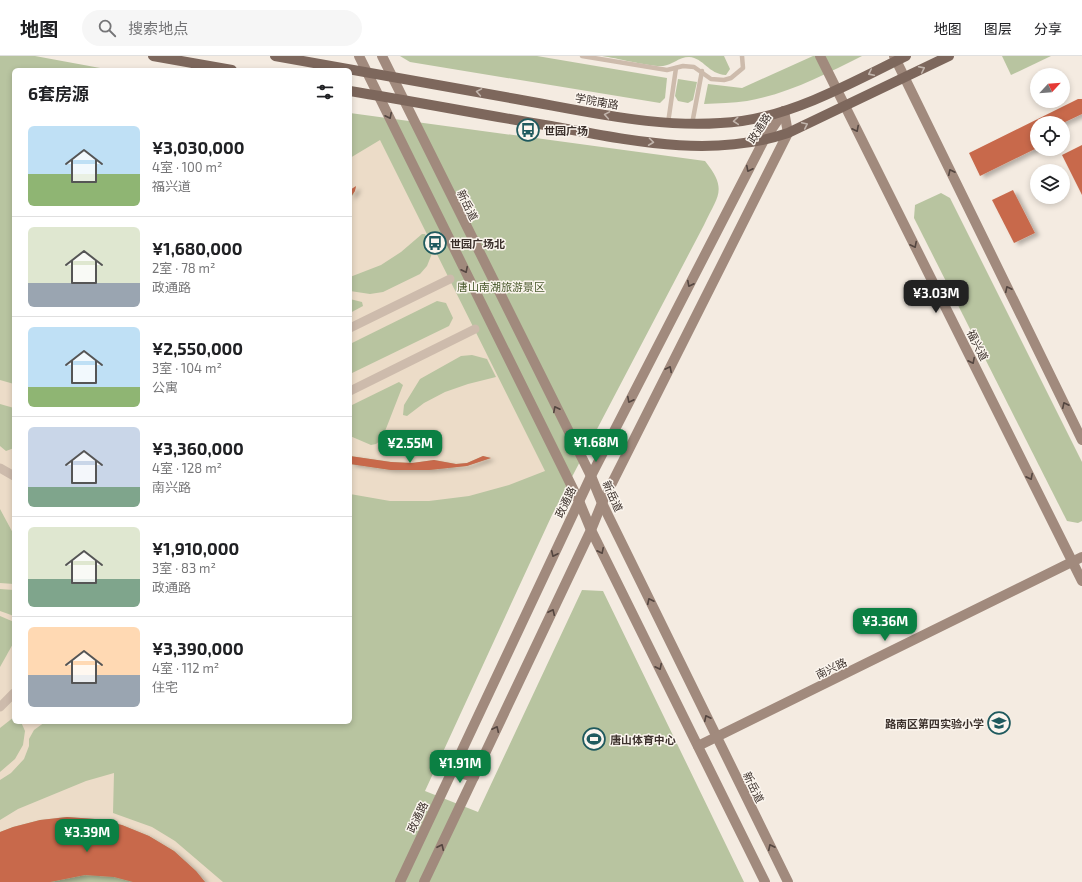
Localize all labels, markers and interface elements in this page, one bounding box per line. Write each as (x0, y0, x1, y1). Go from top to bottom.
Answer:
search box (82, 10, 362, 46)
text: 地图 (20, 17, 58, 40)
icon: search (96, 17, 118, 39)
text: 搜索地点 (128, 19, 188, 37)
text: 地图 (934, 20, 962, 37)
text: 图层 (984, 20, 1012, 37)
text: 分享 (1034, 20, 1062, 37)
one-way arrow (918, 66, 925, 74)
one-way arrow (867, 68, 875, 76)
north arrow (1030, 68, 1070, 108)
map controls (1030, 68, 1070, 204)
icon: filters (314, 81, 336, 103)
text: 6套房源 (28, 83, 89, 103)
one-way arrow (475, 88, 482, 97)
street label: 学院南路 (574, 91, 620, 111)
street label: 政通路 (745, 111, 773, 145)
one-way arrow (384, 112, 392, 119)
one-way arrow (603, 112, 610, 120)
button: locate (1030, 116, 1070, 156)
bus stop icon: 世园广场 (515, 117, 541, 143)
one-way arrow (733, 117, 739, 126)
one-way arrow (801, 122, 808, 130)
place label: 世园广场 (544, 124, 588, 137)
one-way arrow (851, 124, 859, 132)
text: ¥3,030,000 (152, 137, 244, 157)
one-way arrow (648, 137, 654, 146)
icon: home (60, 142, 108, 190)
text: 4室 · 100 m² (152, 159, 222, 175)
one-way arrow (746, 164, 754, 172)
button: layers (1030, 164, 1070, 204)
one-way arrow (948, 169, 956, 176)
text: 福兴道 (152, 178, 191, 194)
street label: 新岳道 (455, 187, 481, 223)
bus stop icon: 世园广场北 (422, 230, 448, 256)
place label: 世园广场北 (450, 237, 505, 250)
text: ¥1,680,000 (152, 238, 242, 258)
one-way arrow (909, 241, 917, 248)
icon: home (60, 243, 108, 291)
text: 2室 · 78 m² (152, 260, 215, 276)
one-way arrow (460, 266, 468, 273)
text: 政通路 (152, 279, 191, 295)
park label: 唐山南湖旅游景区 (457, 280, 545, 293)
one-way arrow (687, 280, 694, 287)
pin: ¥3.03M (903, 280, 969, 314)
text: ¥3.03M (913, 285, 959, 301)
one-way arrow (1005, 285, 1013, 293)
street label: 福兴道 (965, 327, 991, 363)
text: ¥2,550,000 (152, 338, 243, 358)
icon: home (60, 343, 108, 391)
one-way arrow (967, 357, 975, 364)
text: 3室 · 104 m² (152, 360, 222, 376)
one-way arrow (664, 365, 672, 373)
text: 公寓 (152, 379, 178, 395)
one-way arrow (627, 395, 635, 403)
one-way arrow (1062, 402, 1070, 410)
one-way arrow (554, 405, 561, 413)
pin: ¥1.68M (563, 429, 629, 463)
pin: ¥2.55M (377, 430, 443, 464)
text: ¥1.68M (573, 434, 619, 450)
text: ¥2.55M (387, 435, 433, 451)
text: ¥3,360,000 (152, 438, 244, 458)
icon: home (60, 443, 108, 491)
text: 4室 · 128 m² (152, 460, 222, 476)
one-way arrow (1026, 473, 1033, 481)
street label: 新岳道 (600, 478, 626, 514)
text: 南兴路 (152, 479, 191, 495)
street label: 政通路 (552, 484, 578, 520)
text: ¥1,910,000 (152, 538, 239, 558)
icon: home (60, 543, 108, 591)
one-way arrow (596, 547, 604, 554)
one-way arrow (551, 550, 559, 557)
text: 3室 · 83 m² (152, 560, 216, 576)
text: 政通路 (152, 579, 191, 595)
one-way arrow (647, 598, 655, 605)
pin: ¥3.36M (852, 608, 918, 642)
one-way arrow (547, 609, 555, 616)
text: ¥3.36M (862, 613, 908, 629)
text: ¥3,390,000 (152, 638, 244, 658)
icon: home (60, 643, 108, 691)
street label: 南兴路 (813, 655, 849, 681)
text: 4室 · 112 m² (152, 660, 219, 676)
one-way arrow (654, 663, 662, 671)
text: 住宅 (152, 679, 178, 695)
school or university icon: 路南区第四实验小学 (986, 710, 1012, 736)
one-way arrow (704, 714, 712, 722)
place label: 路南区第四实验小学 (885, 717, 984, 730)
one-way arrow (491, 726, 499, 734)
sports icon: 唐山体育中心 (581, 726, 607, 752)
place label: 唐山体育中心 (610, 733, 676, 746)
pin: ¥1.91M (427, 750, 493, 784)
text: ¥1.91M (439, 755, 481, 771)
street label: 新岳道 (741, 769, 767, 805)
street label: 政通路 (404, 799, 430, 835)
pin: ¥3.39M (54, 819, 120, 853)
text: ¥3.39M (64, 824, 110, 840)
one-way arrow (436, 843, 444, 851)
one-way arrow (768, 844, 775, 851)

